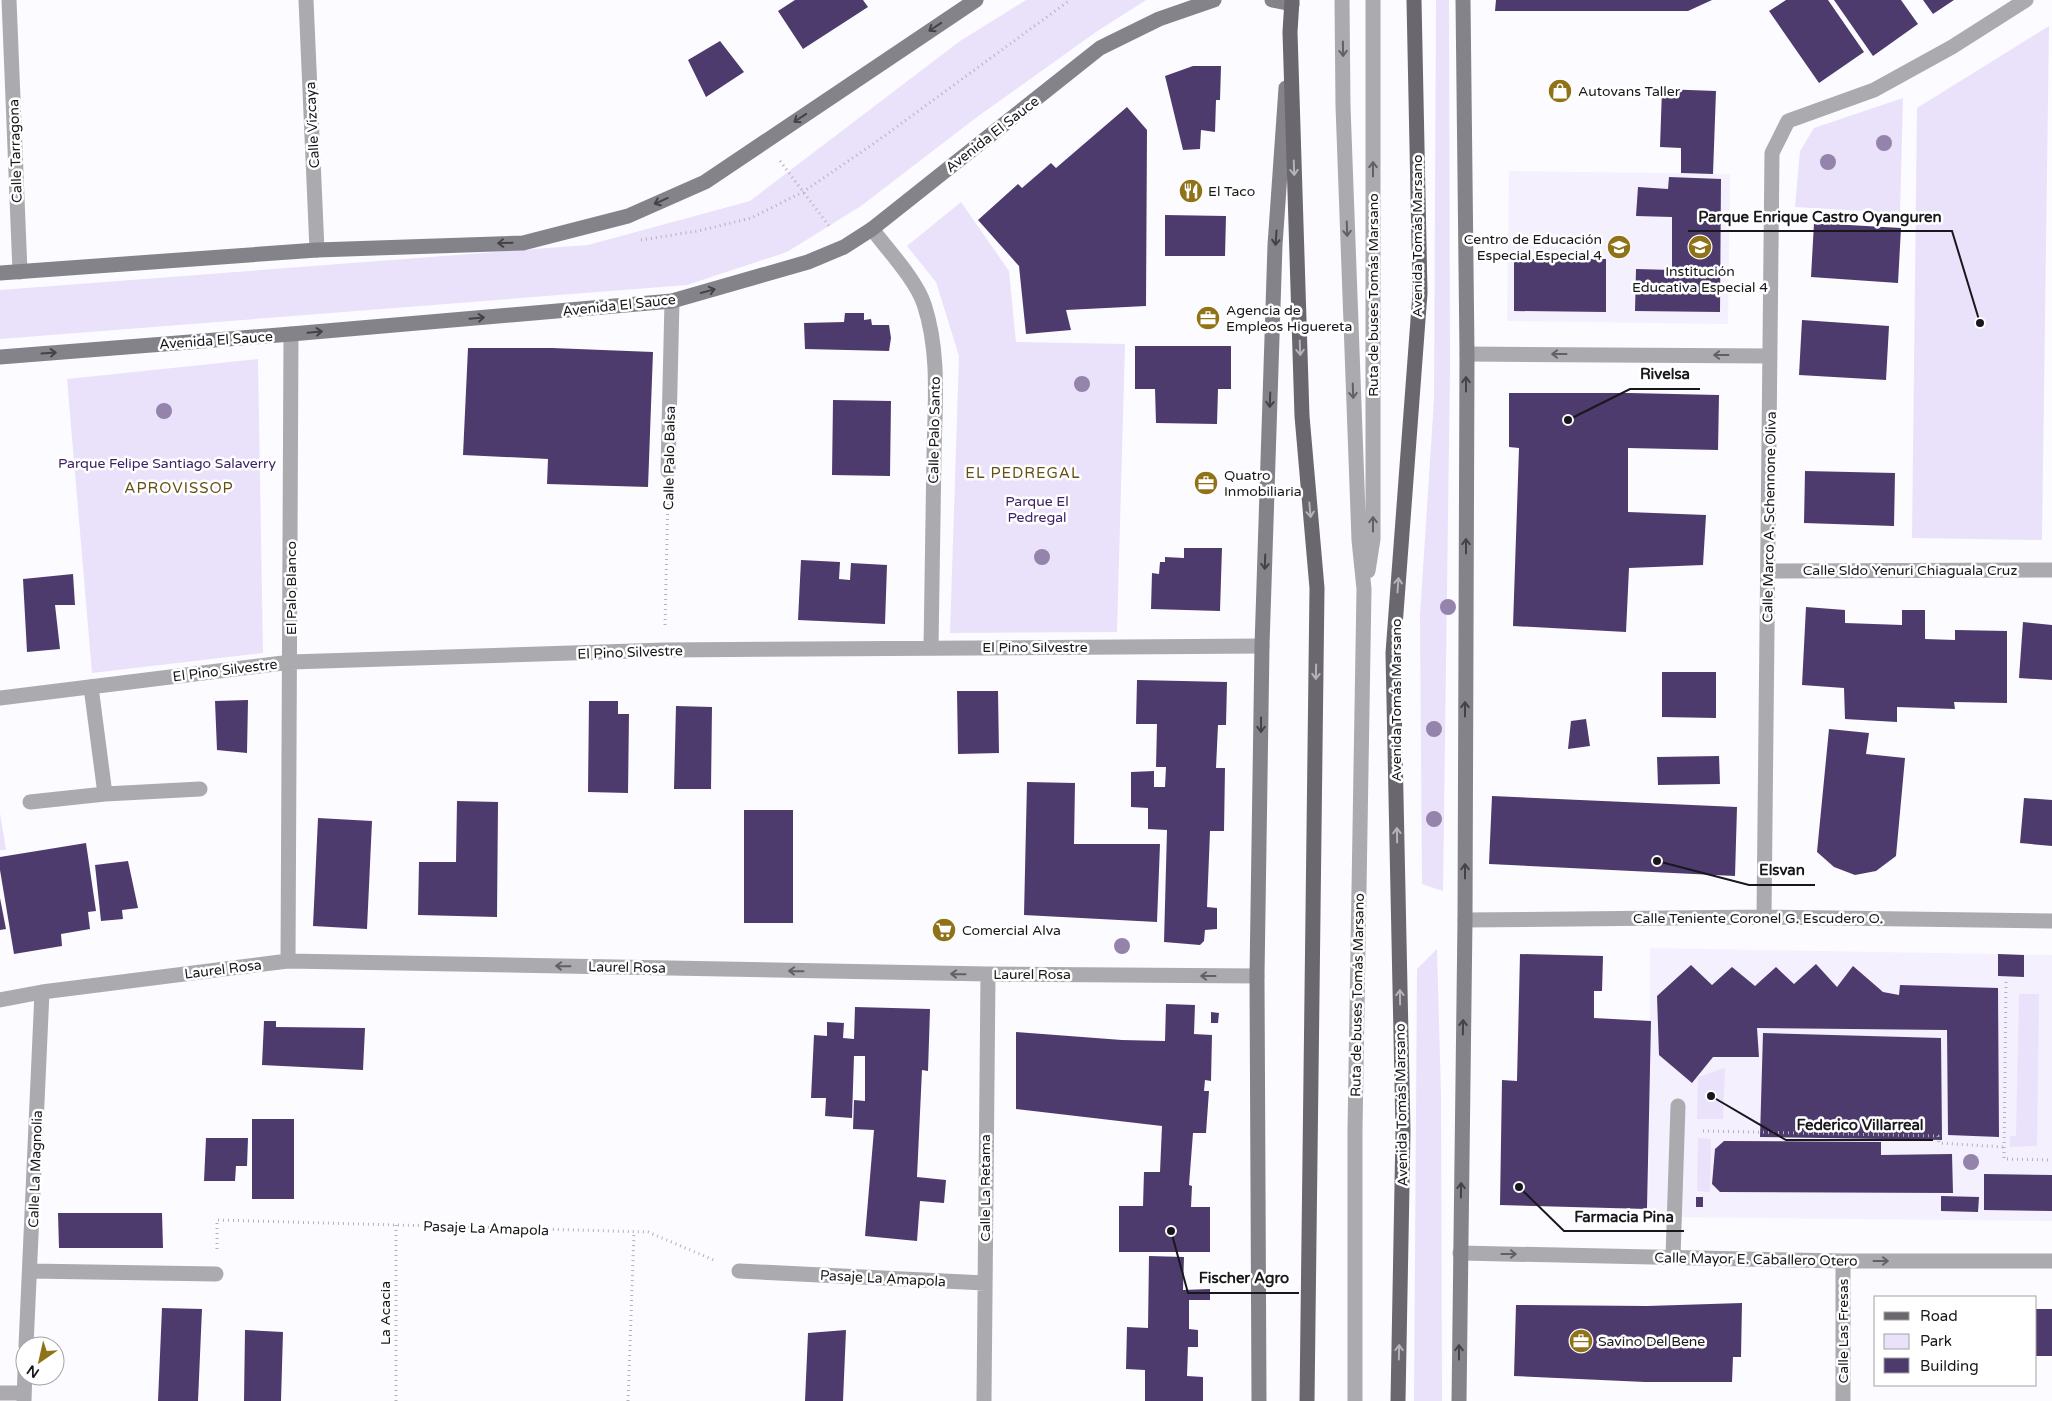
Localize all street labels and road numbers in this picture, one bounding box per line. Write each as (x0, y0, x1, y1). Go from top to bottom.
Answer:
street label: Calle Vizcaya (302, 81, 323, 169)
street label: Avenida El Sauce (942, 93, 1042, 176)
street label: Calle Tarragona (5, 99, 26, 203)
street label: Avenida Tomás Marsano (1409, 154, 1426, 318)
street label: Ruta de buses Tomás Marsano (1365, 193, 1382, 397)
street label: Avenida El Sauce (562, 291, 677, 320)
street label: Avenida El Sauce (159, 328, 274, 353)
street label: Calle Palo Santo (925, 376, 944, 484)
street label: Calle Palo Balsa (660, 406, 679, 510)
street label: Calle Marco A. Schennone Oliva (1759, 411, 1780, 623)
street label: El Palo Blanco (283, 541, 300, 635)
street label: Calle Sldo Yenuri Chiaguala Cruz (1803, 562, 2017, 579)
street label: Avenida Tomás Marsano (1388, 618, 1405, 782)
street label: El Pino Silvestre (982, 639, 1088, 656)
street label: El Pino Silvestre (577, 642, 683, 663)
street label: El Pino Silvestre (172, 656, 278, 685)
street label: Ruta de buses Tomás Marsano (1347, 893, 1368, 1097)
street label: Calle Teniente Coronel G. Escudero O. (1633, 910, 1883, 927)
street label: Laurel Rosa (183, 956, 263, 983)
street label: Laurel Rosa (588, 958, 666, 977)
street label: Laurel Rosa (993, 966, 1071, 983)
street label: Avenida Tomás Marsano (1392, 1023, 1411, 1187)
street label: Calle La Magnolia (25, 1110, 46, 1228)
street label: Calle La Retama (977, 1134, 994, 1242)
street label: Pasaje La Amapola (423, 1218, 549, 1239)
street label: Calle Mayor E. Caballero Otero (1654, 1249, 1858, 1270)
street label: Pasaje La Amapola (820, 1267, 946, 1290)
street label: Calle Las Fresas (1835, 1278, 1852, 1383)
street label: La Acacia (377, 1281, 394, 1345)

